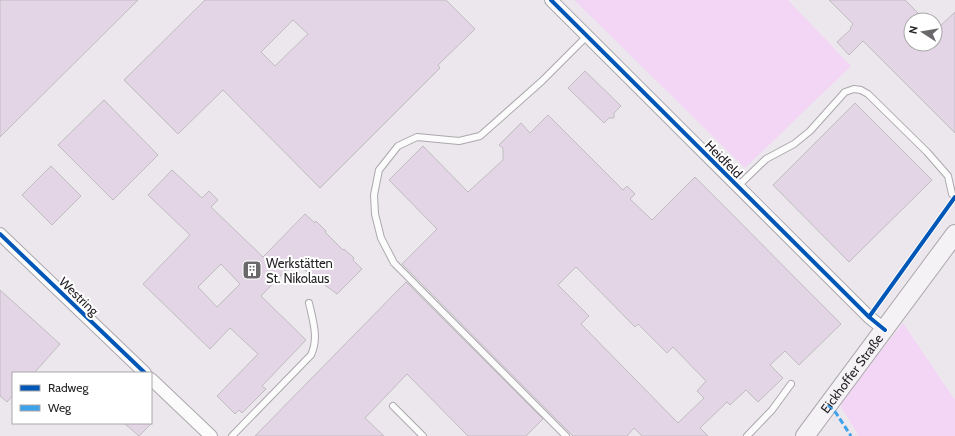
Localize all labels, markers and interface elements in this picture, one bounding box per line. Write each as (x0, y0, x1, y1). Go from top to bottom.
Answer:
north arrow (903, 12, 943, 52)
text: N (906, 25, 921, 35)
street label: Heidfeld (702, 137, 746, 181)
place label: Werkstätten St. Nikolaus (266, 255, 333, 286)
building icon: Werkstätten St. Nikolaus (241, 259, 263, 281)
street label: Westring (56, 273, 102, 319)
street label: Eickhoffer Straße (817, 330, 886, 416)
legend (12, 372, 152, 424)
text: Radweg (48, 380, 89, 395)
text: Weg (48, 400, 72, 415)

